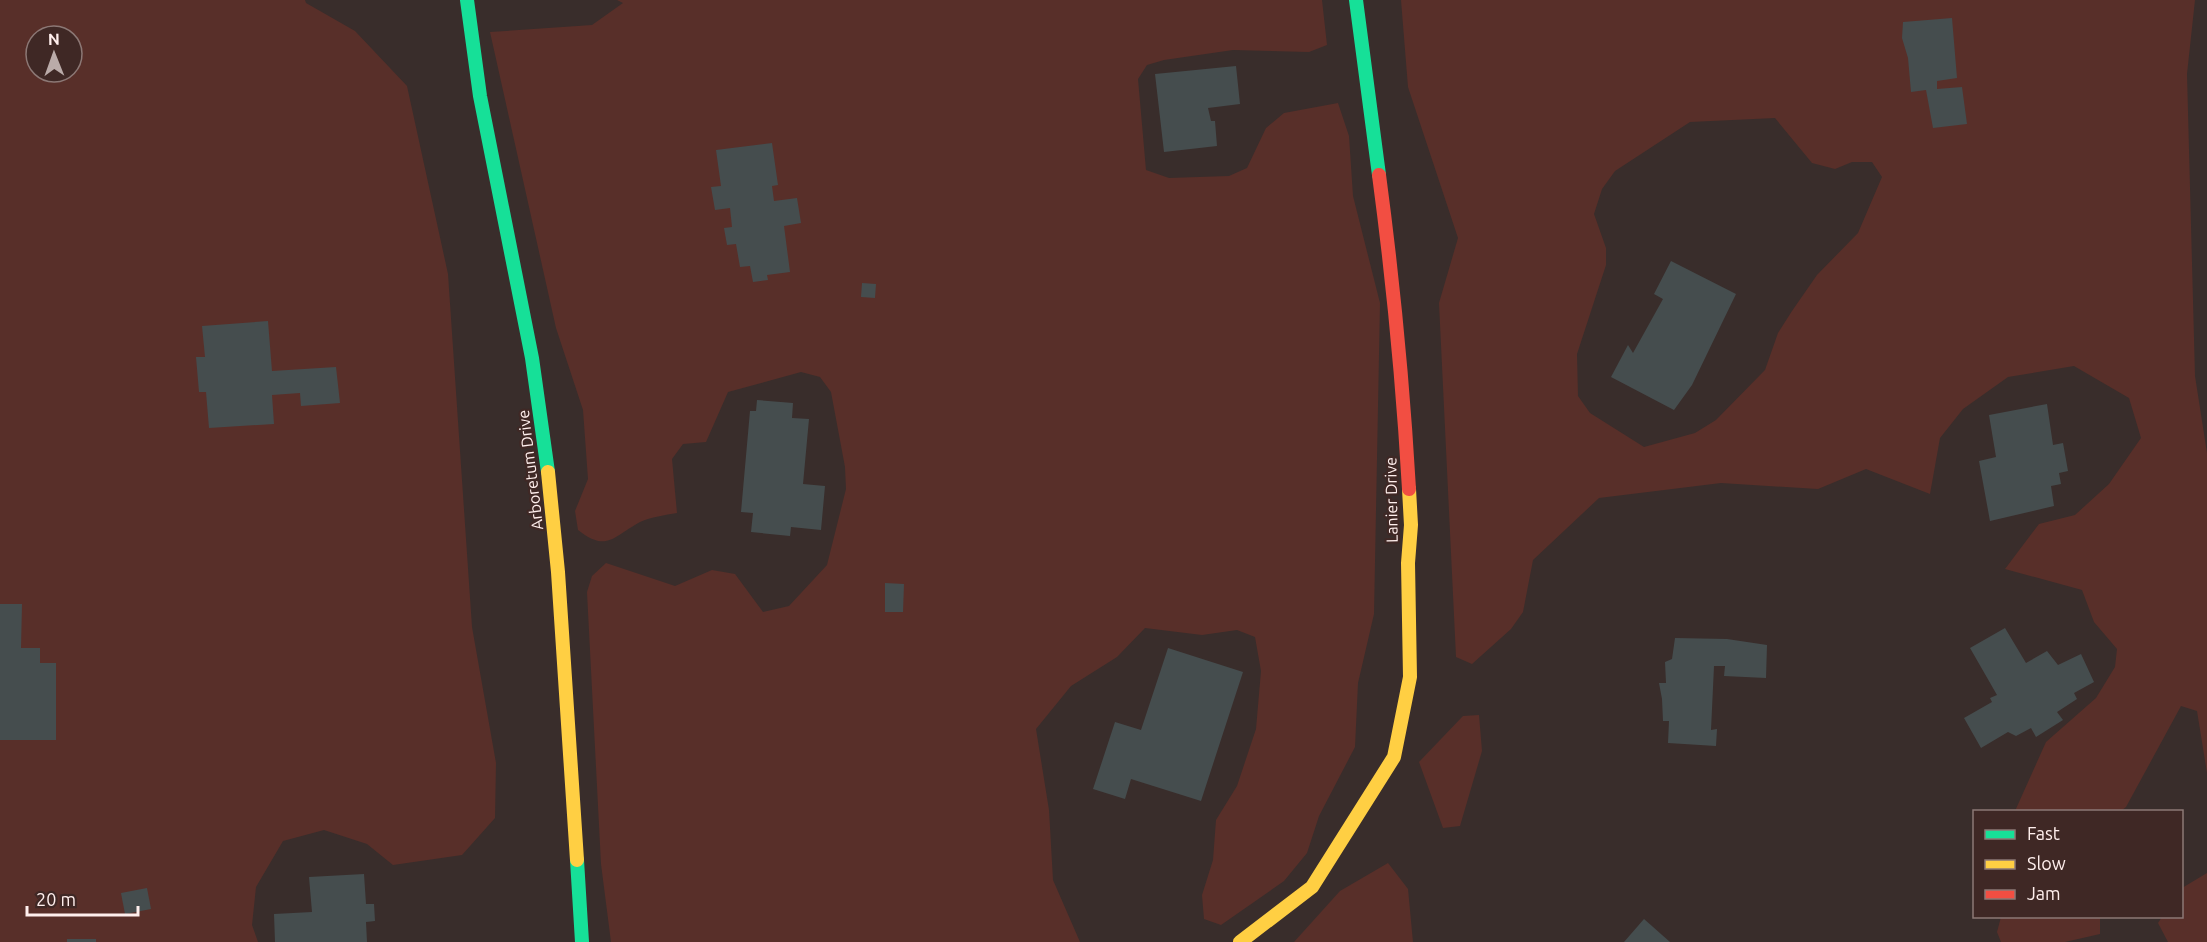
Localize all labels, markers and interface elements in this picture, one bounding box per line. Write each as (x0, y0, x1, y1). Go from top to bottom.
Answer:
north arrow (24, 24, 84, 84)
text: N (48, 30, 60, 48)
street label: Arboretum Drive (514, 409, 546, 531)
street label: Lanier Drive (1381, 457, 1401, 543)
legend (1973, 810, 2183, 918)
text: Fast (2027, 823, 2060, 843)
text: Slow (2027, 853, 2066, 873)
scale bar (27, 879, 138, 917)
text: Jam (2027, 883, 2061, 903)
text: 20 m (36, 889, 76, 909)

